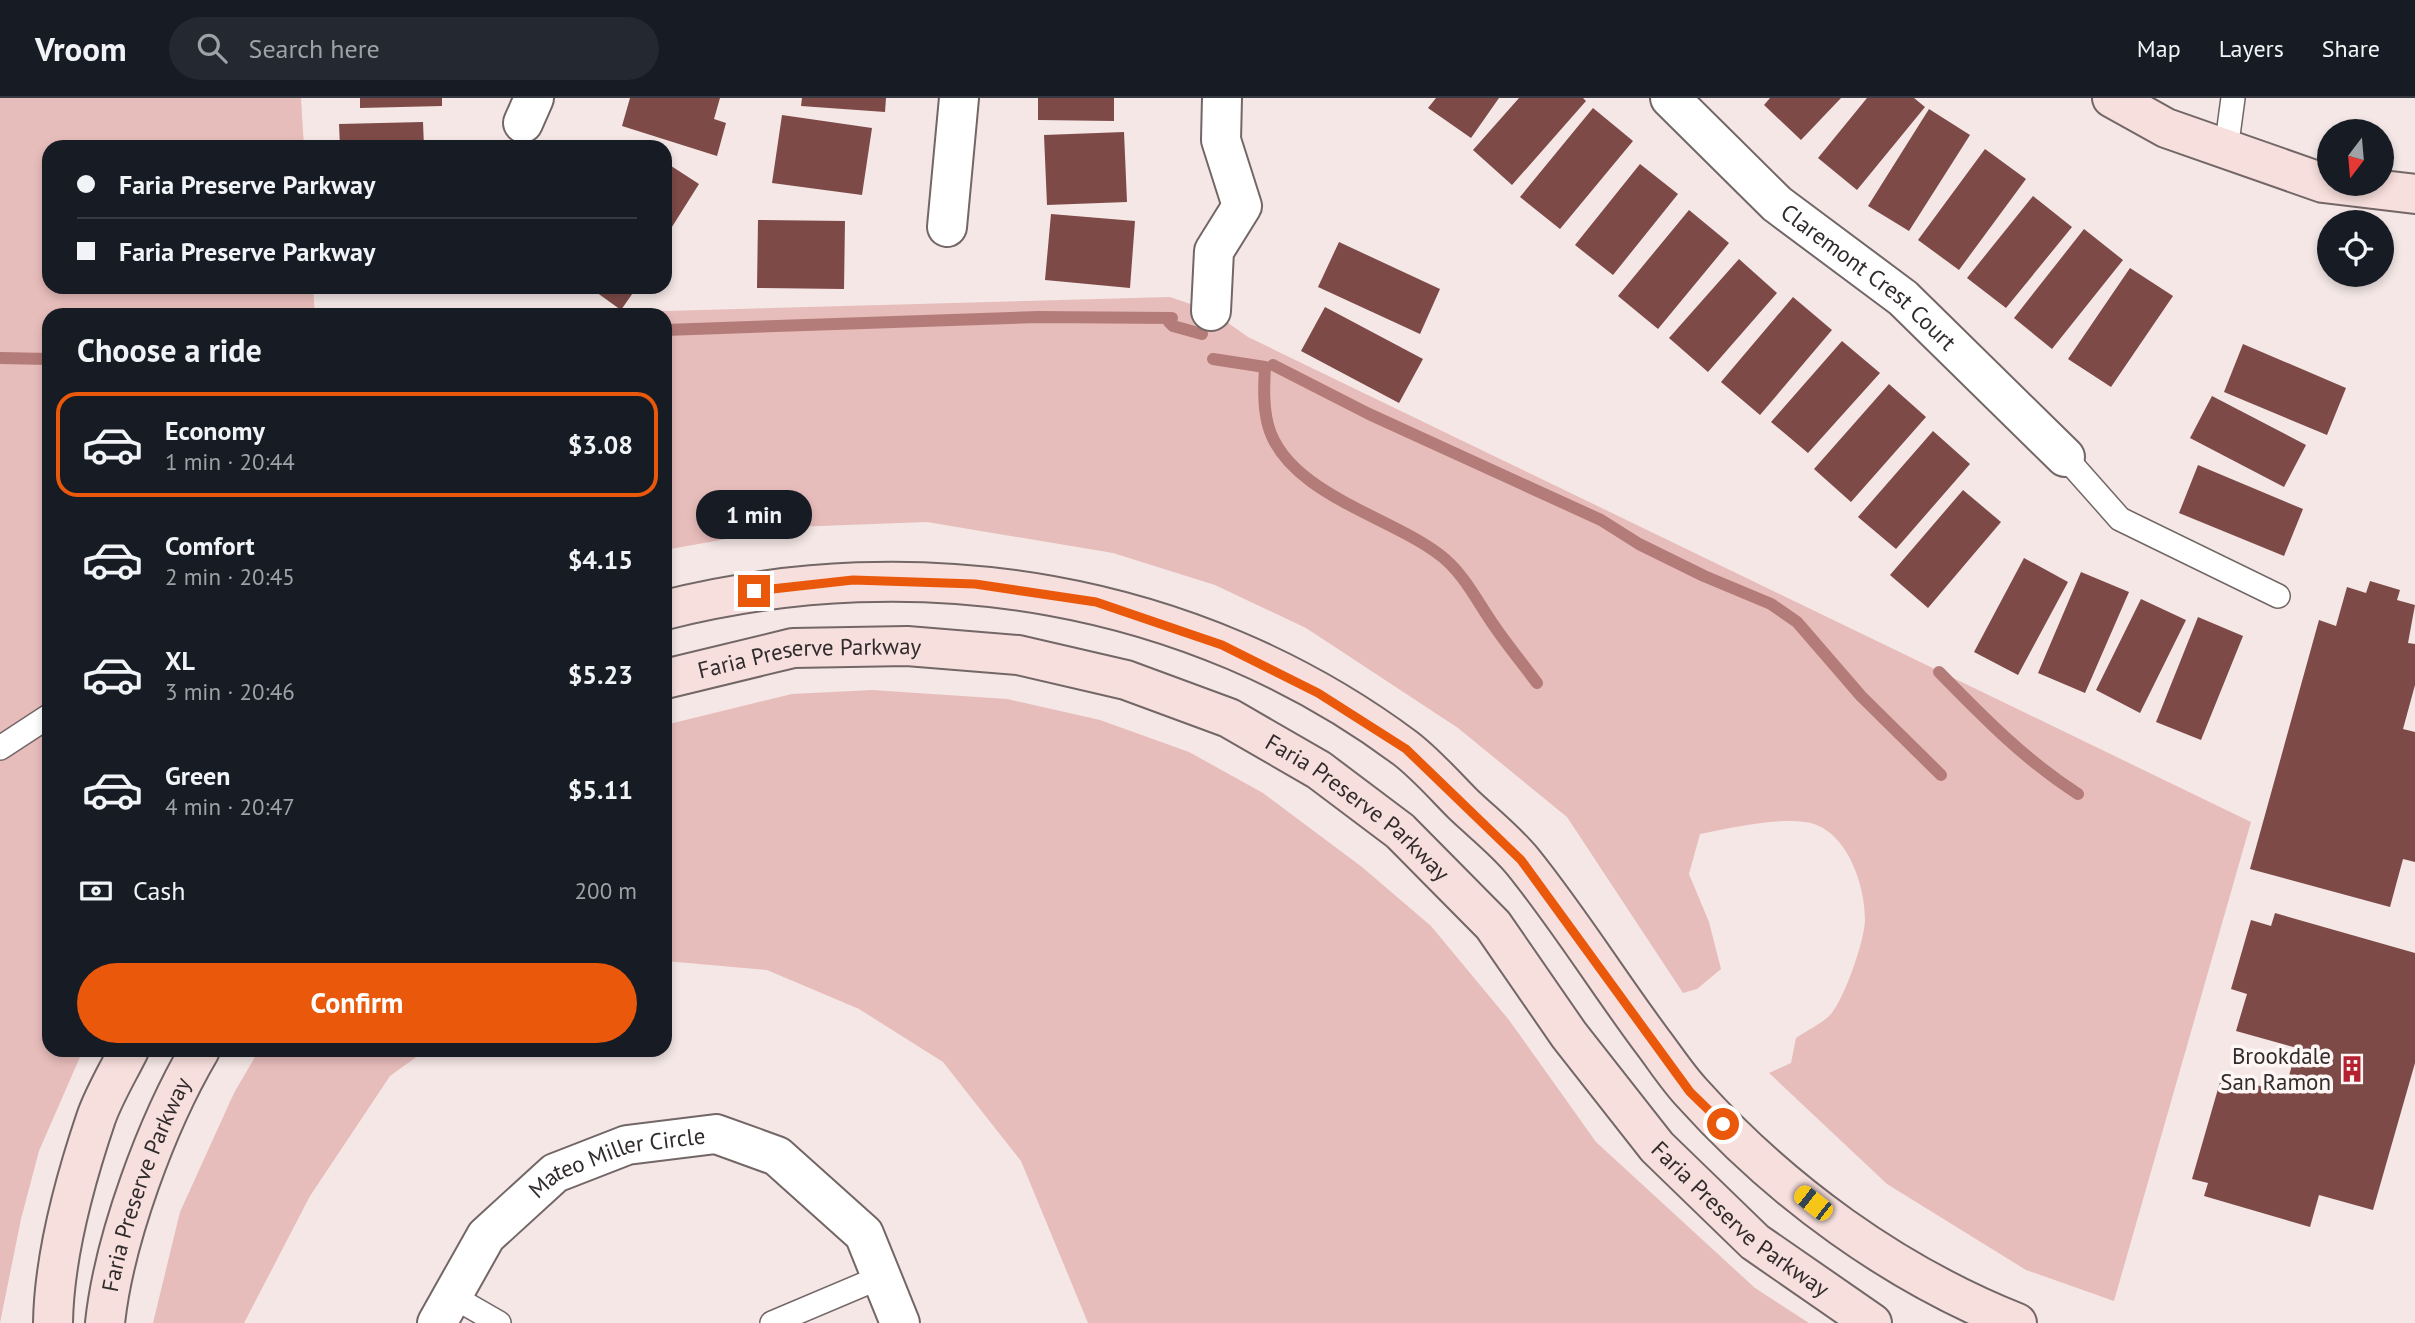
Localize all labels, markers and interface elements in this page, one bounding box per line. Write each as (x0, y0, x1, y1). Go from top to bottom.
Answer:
search box (169, 17, 659, 80)
text: Vroom (35, 27, 127, 70)
icon: search (193, 29, 231, 67)
text: Search here (249, 32, 380, 65)
text: Map (2137, 33, 2181, 64)
text: Layers (2219, 33, 2284, 64)
text: Share (2322, 33, 2380, 64)
north arrow (2317, 119, 2394, 196)
map controls (2317, 119, 2394, 287)
text: Faria Preserve Parkway (119, 168, 375, 201)
street label: Claremont Crest Court (1775, 197, 1963, 356)
button: locate (2317, 210, 2394, 287)
text: Faria Preserve Parkway (119, 235, 375, 268)
text: Choose a ride (77, 329, 262, 371)
icon: car (81, 413, 144, 476)
text: Economy (165, 414, 265, 447)
text: $3.08 (568, 428, 633, 461)
text: 1 min · 20:44 (165, 447, 295, 476)
callout: 1 min (696, 490, 812, 538)
text: 1 min (726, 500, 782, 529)
icon: car (81, 528, 144, 591)
text: Comfort (165, 529, 255, 562)
text: $4.15 (568, 543, 633, 576)
text: 2 min · 20:45 (165, 562, 295, 591)
route end (738, 575, 770, 607)
street label: Faria Preserve Parkway (695, 631, 923, 685)
icon: car (81, 643, 144, 706)
text: XL (165, 644, 195, 677)
text: $5.23 (568, 658, 633, 691)
text: 3 min · 20:46 (165, 677, 295, 706)
street label: Faria Preserve Parkway (1260, 727, 1456, 887)
icon: car (81, 758, 144, 821)
text: Green (165, 759, 230, 792)
text: $5.11 (568, 773, 633, 806)
text: 4 min · 20:47 (165, 792, 295, 821)
icon: cash (77, 872, 115, 910)
text: Cash (133, 874, 185, 907)
text: 200 m (575, 876, 637, 905)
button: Confirm (77, 963, 637, 1043)
place label: Brookdale San Ramon (2220, 1041, 2331, 1096)
building icon: Brookdale San Ramon (2337, 1054, 2367, 1084)
street label: Faria Preserve Parkway (95, 1072, 197, 1294)
route start (1707, 1108, 1739, 1140)
street label: Mateo Miller Circle (522, 1120, 707, 1204)
street label: Faria Preserve Parkway (1646, 1135, 1835, 1303)
car (1790, 1182, 1837, 1224)

